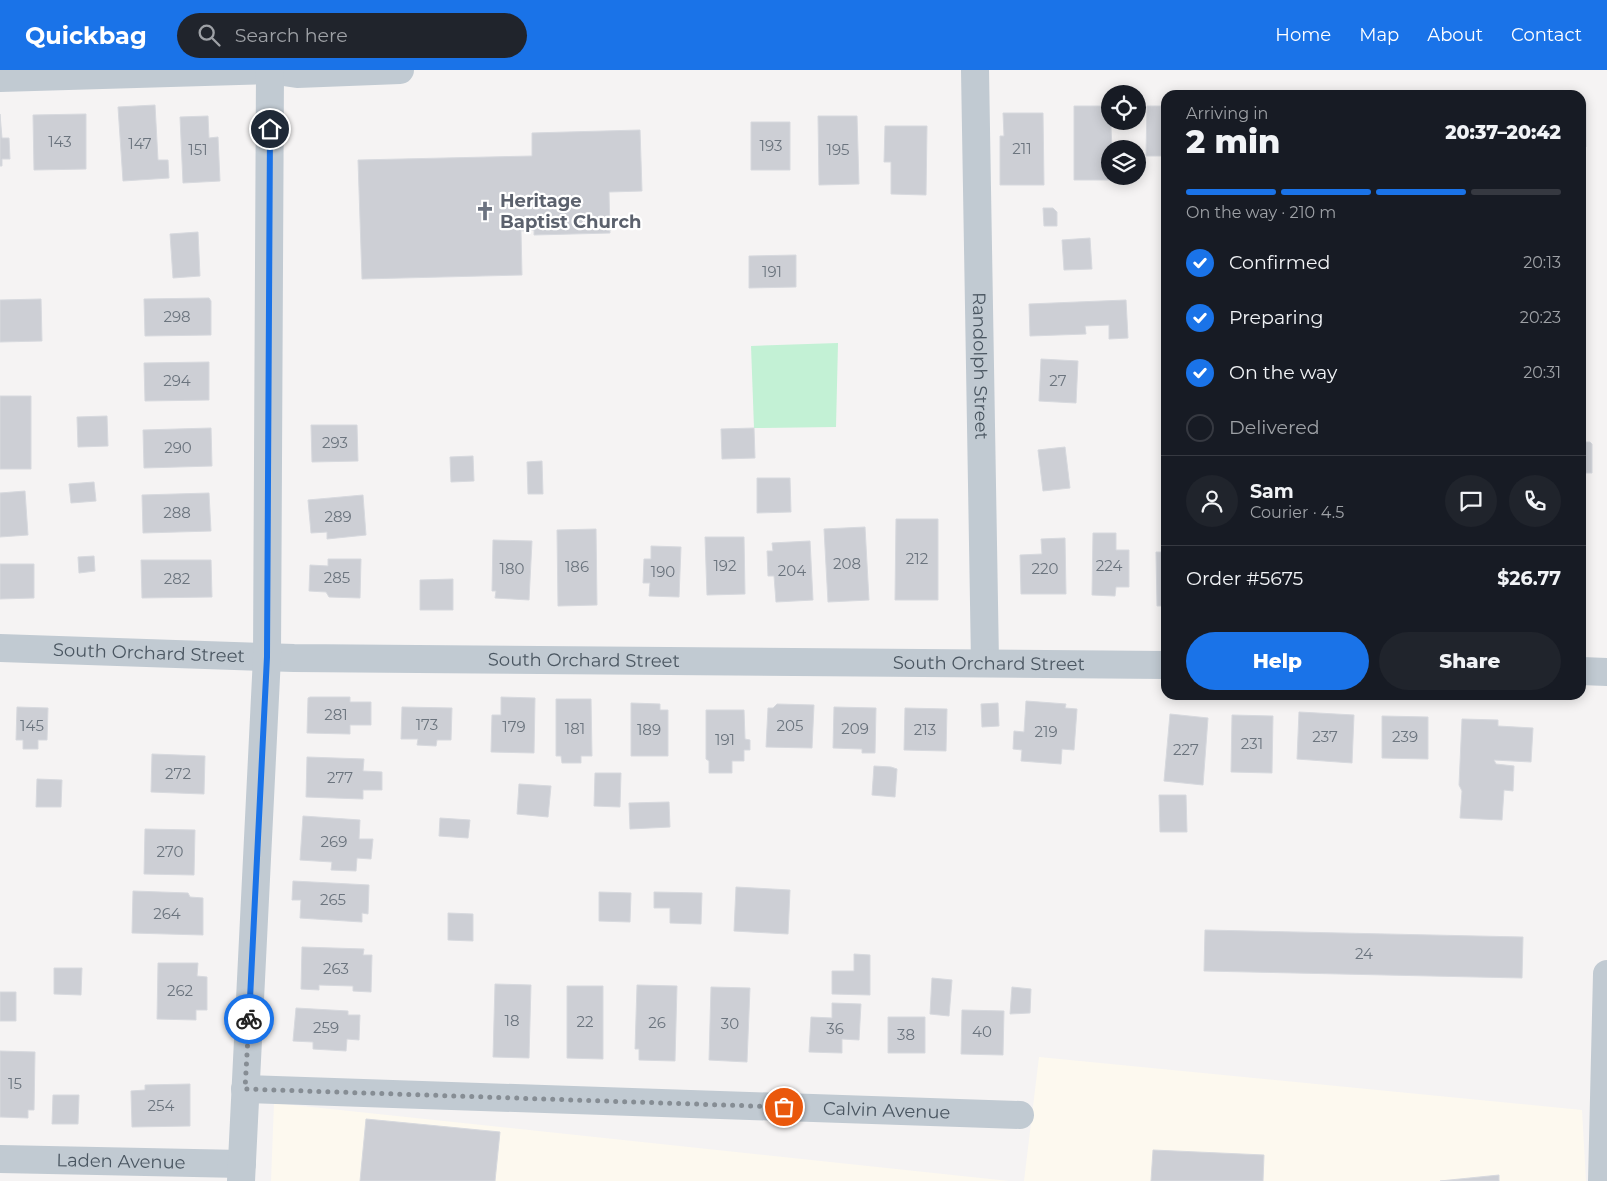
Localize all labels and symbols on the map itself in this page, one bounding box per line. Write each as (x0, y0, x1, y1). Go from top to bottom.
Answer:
pin (249, 108, 291, 150)
house number: 143 (48, 132, 72, 151)
house number: 147 (128, 134, 152, 153)
house number: 193 (760, 136, 782, 155)
house number: 211 (1012, 139, 1032, 158)
house number: 151 (188, 140, 208, 159)
house number: 195 (826, 140, 850, 159)
place label: Heritage Baptist Church (500, 190, 641, 233)
church icon: Heritage Baptist Church (474, 200, 496, 222)
house number: 191 (762, 262, 782, 281)
street label: Randolph Street (968, 292, 992, 440)
house number: 298 (163, 307, 191, 326)
house number: 294 (163, 371, 191, 390)
house number: 27 (1049, 371, 1067, 390)
house number: 293 (322, 433, 348, 452)
house number: 290 (164, 438, 192, 457)
house number: 288 (163, 503, 191, 522)
house number: 289 (324, 507, 352, 526)
house number: 212 (906, 549, 928, 568)
house number: 208 (833, 554, 861, 573)
house number: 192 (713, 556, 737, 575)
house number: 224 (1096, 556, 1122, 575)
house number: 186 (565, 557, 589, 576)
house number: 180 (500, 559, 525, 578)
house number: 220 (1032, 559, 1059, 578)
house number: 204 (778, 561, 806, 580)
house number: 190 (651, 562, 675, 581)
house number: 285 (324, 568, 350, 587)
house number: 282 (164, 569, 190, 588)
street label: South Orchard Street (53, 639, 245, 667)
street label: South Orchard Street (488, 649, 680, 672)
street label: South Orchard Street (893, 652, 1085, 675)
house number: 281 (324, 705, 348, 724)
house number: 173 (416, 715, 438, 734)
house number: 145 (20, 716, 44, 735)
house number: 205 (777, 716, 803, 735)
house number: 179 (502, 717, 526, 736)
house number: 181 (565, 719, 585, 738)
house number: 209 (841, 719, 869, 738)
house number: 189 (637, 720, 661, 739)
house number: 213 (914, 720, 936, 739)
house number: 219 (1034, 722, 1058, 741)
house number: 237 (1312, 727, 1338, 746)
house number: 239 (1392, 727, 1418, 746)
house number: 191 (715, 730, 735, 749)
house number: 231 (1241, 734, 1263, 753)
house number: 227 (1173, 740, 1199, 759)
house number: 272 (165, 764, 191, 783)
house number: 277 (327, 768, 353, 787)
house number: 269 (321, 832, 347, 851)
house number: 270 (157, 842, 184, 861)
house number: 265 (320, 890, 346, 909)
house number: 264 (153, 904, 181, 923)
house number: 24 (1355, 944, 1373, 963)
house number: 263 (323, 959, 349, 978)
house number: 262 (167, 981, 193, 1000)
courier (224, 994, 274, 1044)
house number: 18 (505, 1011, 520, 1030)
house number: 22 (576, 1012, 594, 1031)
house number: 26 (648, 1013, 666, 1032)
house number: 30 (721, 1014, 739, 1033)
house number: 259 (313, 1018, 339, 1037)
house number: 36 (826, 1019, 844, 1038)
house number: 40 (972, 1022, 992, 1041)
house number: 38 (897, 1025, 915, 1044)
house number: 15 (8, 1074, 22, 1093)
pin (763, 1086, 805, 1128)
house number: 254 (148, 1096, 175, 1115)
street label: Calvin Avenue (823, 1097, 951, 1124)
street label: Laden Avenue (56, 1149, 186, 1174)

